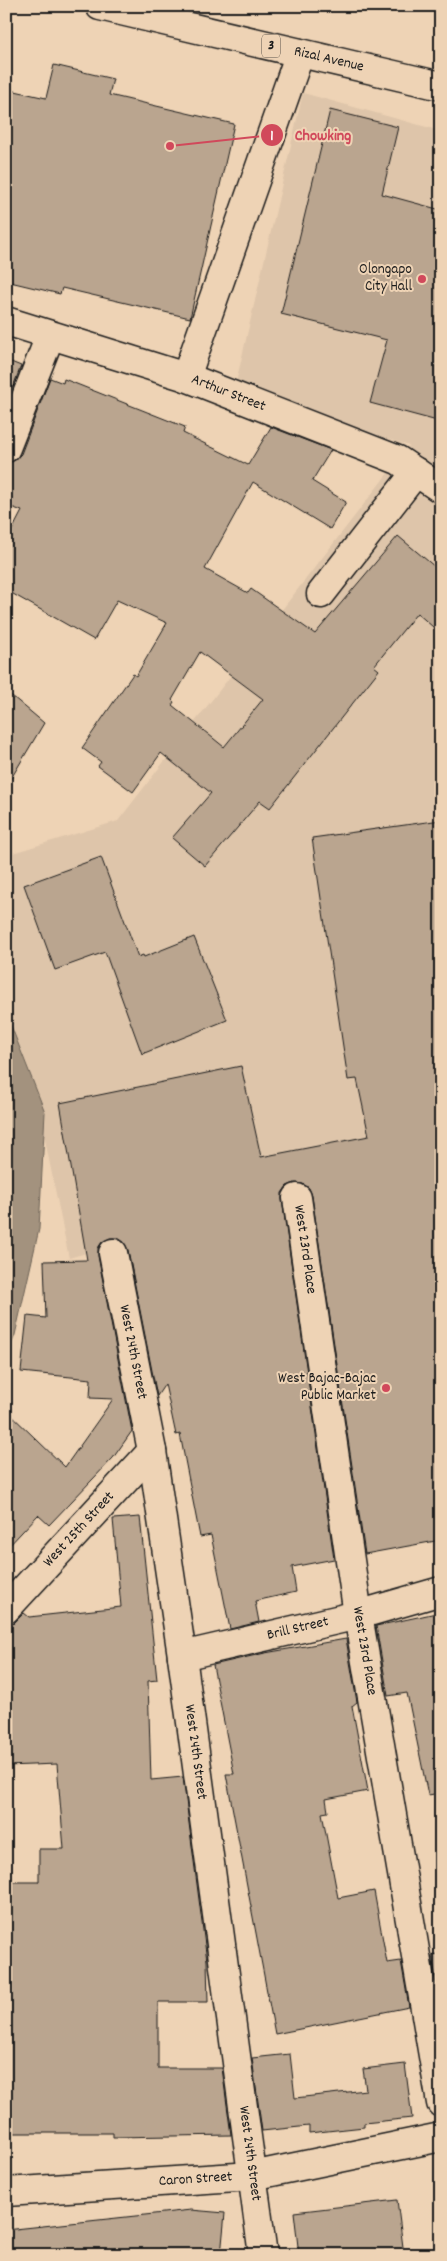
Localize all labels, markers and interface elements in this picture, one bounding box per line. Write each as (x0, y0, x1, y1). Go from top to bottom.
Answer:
road number: 3 (262, 34, 280, 58)
street label: Rizal Avenue (292, 41, 366, 79)
callout: Chowking (260, 119, 361, 150)
text: Chowking (295, 125, 351, 148)
text: 1 (270, 126, 274, 148)
place label: Olongapo City Hall (359, 259, 412, 298)
marker: Olongapo City Hall (416, 273, 428, 285)
street label: Arthur Street (188, 369, 269, 418)
street label: West 23rd Place (287, 1203, 322, 1296)
street label: West 24th Street (112, 1303, 153, 1402)
place label: West Bajac-Bajac Public Market (278, 1368, 376, 1407)
marker: West Bajac-Bajac Public Market (380, 1382, 392, 1394)
street label: West 25th Street (38, 1486, 120, 1573)
street label: West 23rd Place (346, 1605, 383, 1698)
street label: Brill Street (265, 1611, 331, 1647)
street label: West 24th Street (178, 1703, 212, 1801)
street label: West 24th Street (232, 2105, 267, 2203)
street label: Caron Street (158, 2166, 234, 2193)

